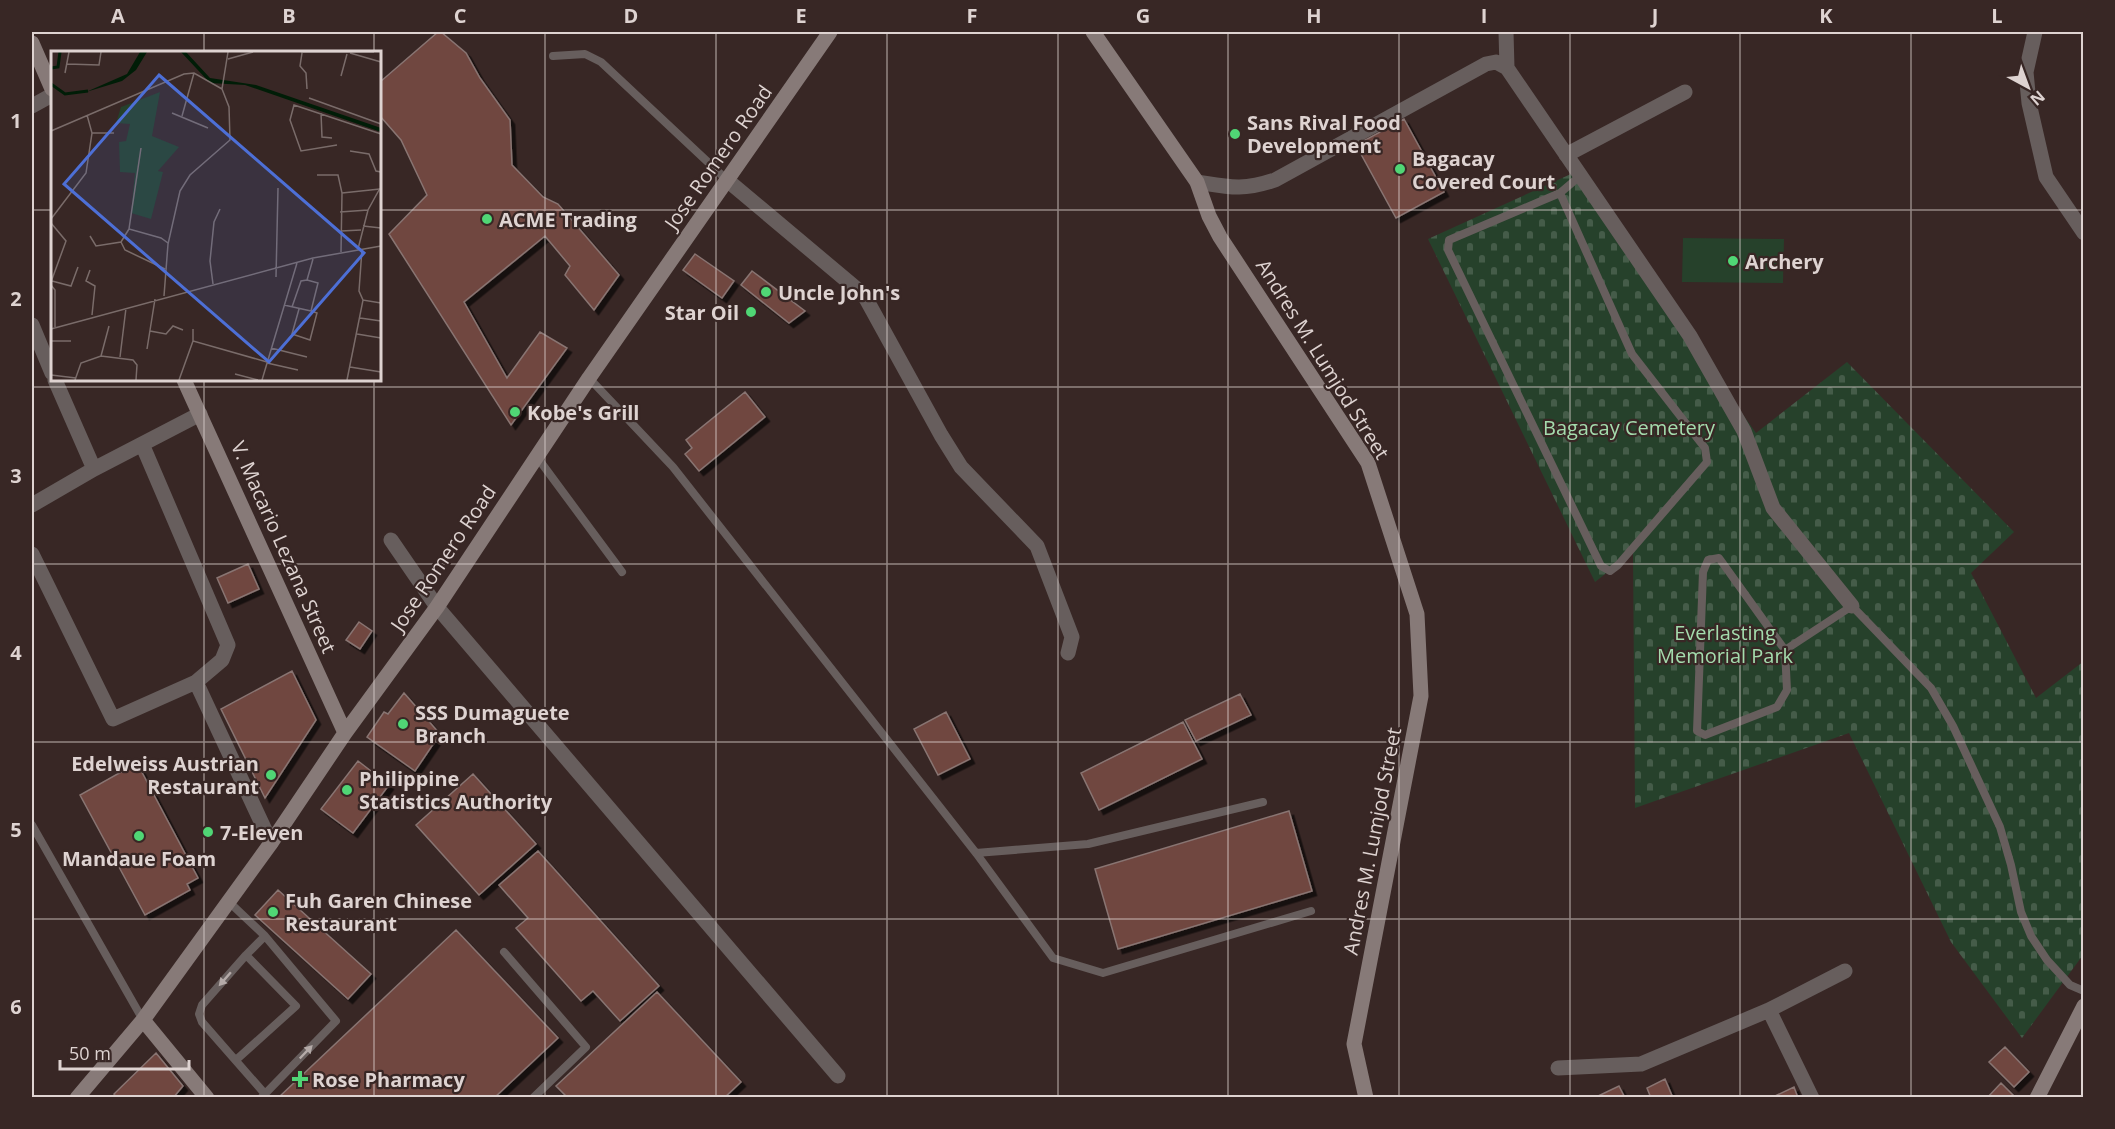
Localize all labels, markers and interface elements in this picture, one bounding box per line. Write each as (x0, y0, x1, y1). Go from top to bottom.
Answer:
text: A (111, 2, 125, 29)
text: B (282, 2, 296, 29)
text: C (454, 2, 467, 29)
text: D (624, 2, 638, 29)
text: E (795, 2, 807, 29)
text: F (967, 2, 977, 29)
text: G (1136, 2, 1150, 29)
text: H (1306, 2, 1322, 29)
text: I (1481, 2, 1487, 29)
text: J (1650, 2, 1658, 29)
text: K (1819, 2, 1833, 29)
text: L (1991, 2, 2003, 29)
inset map (51, 51, 381, 381)
north arrow (1998, 57, 2058, 117)
street label: Jose Romero Road (657, 79, 778, 236)
text: N (2026, 86, 2050, 111)
text: 1 (10, 107, 22, 134)
place label: Sans Rival Food Development (1247, 109, 1401, 159)
marker: Sans Rival Food Development (1228, 127, 1242, 141)
place label: Bagacay Covered Court (1412, 145, 1555, 195)
marker: Bagacay Covered Court (1393, 162, 1407, 176)
place label: ACME Trading (499, 206, 637, 233)
marker: ACME Trading (480, 212, 494, 226)
place label: Archery (1745, 248, 1824, 275)
street label: Andres M. Lumjod Street (1250, 254, 1396, 464)
marker: Archery (1726, 254, 1740, 268)
place label: Uncle John's (778, 279, 900, 306)
text: 2 (10, 285, 22, 312)
marker: Uncle John's (759, 285, 773, 299)
place label: Star Oil (665, 299, 739, 326)
marker: Star Oil (744, 305, 758, 319)
place label: Kobe's Grill (527, 399, 639, 426)
marker: Kobe's Grill (508, 405, 522, 419)
park label: Bagacay Cemetery (1543, 414, 1716, 441)
street label: V. Macario Lezana Street (225, 437, 343, 657)
text: 3 (10, 462, 22, 489)
street label: Jose Romero Road (383, 480, 502, 638)
park label: Everlasting Memorial Park (1657, 619, 1794, 669)
text: 4 (10, 639, 22, 666)
place label: SSS Dumaguete Branch (415, 699, 570, 749)
marker: SSS Dumaguete Branch (396, 717, 410, 731)
street label: Andres M. Lumjod Street (1337, 725, 1407, 957)
place label: Edelweiss Austrian Restaurant (71, 750, 259, 800)
place label: Philippine Statistics Authority (359, 765, 553, 815)
marker: Edelweiss Austrian Restaurant (264, 768, 278, 782)
marker: Philippine Statistics Authority (340, 783, 354, 797)
text: 5 (10, 816, 22, 843)
place label: 7-Eleven (220, 819, 303, 846)
marker: 7-Eleven (201, 825, 215, 839)
marker: Mandaue Foam (132, 829, 146, 843)
place label: Mandaue Foam (62, 845, 216, 872)
place label: Fuh Garen Chinese Restaurant (285, 887, 472, 937)
marker: Fuh Garen Chinese Restaurant (266, 905, 280, 919)
one-way arrow (219, 971, 232, 987)
text: 6 (10, 993, 22, 1020)
scale bar (60, 1033, 189, 1071)
text: 50 m (69, 1041, 111, 1065)
one-way arrow (299, 1044, 313, 1059)
place label: Rose Pharmacy (312, 1066, 465, 1093)
marker: Rose Pharmacy (293, 1072, 307, 1086)

